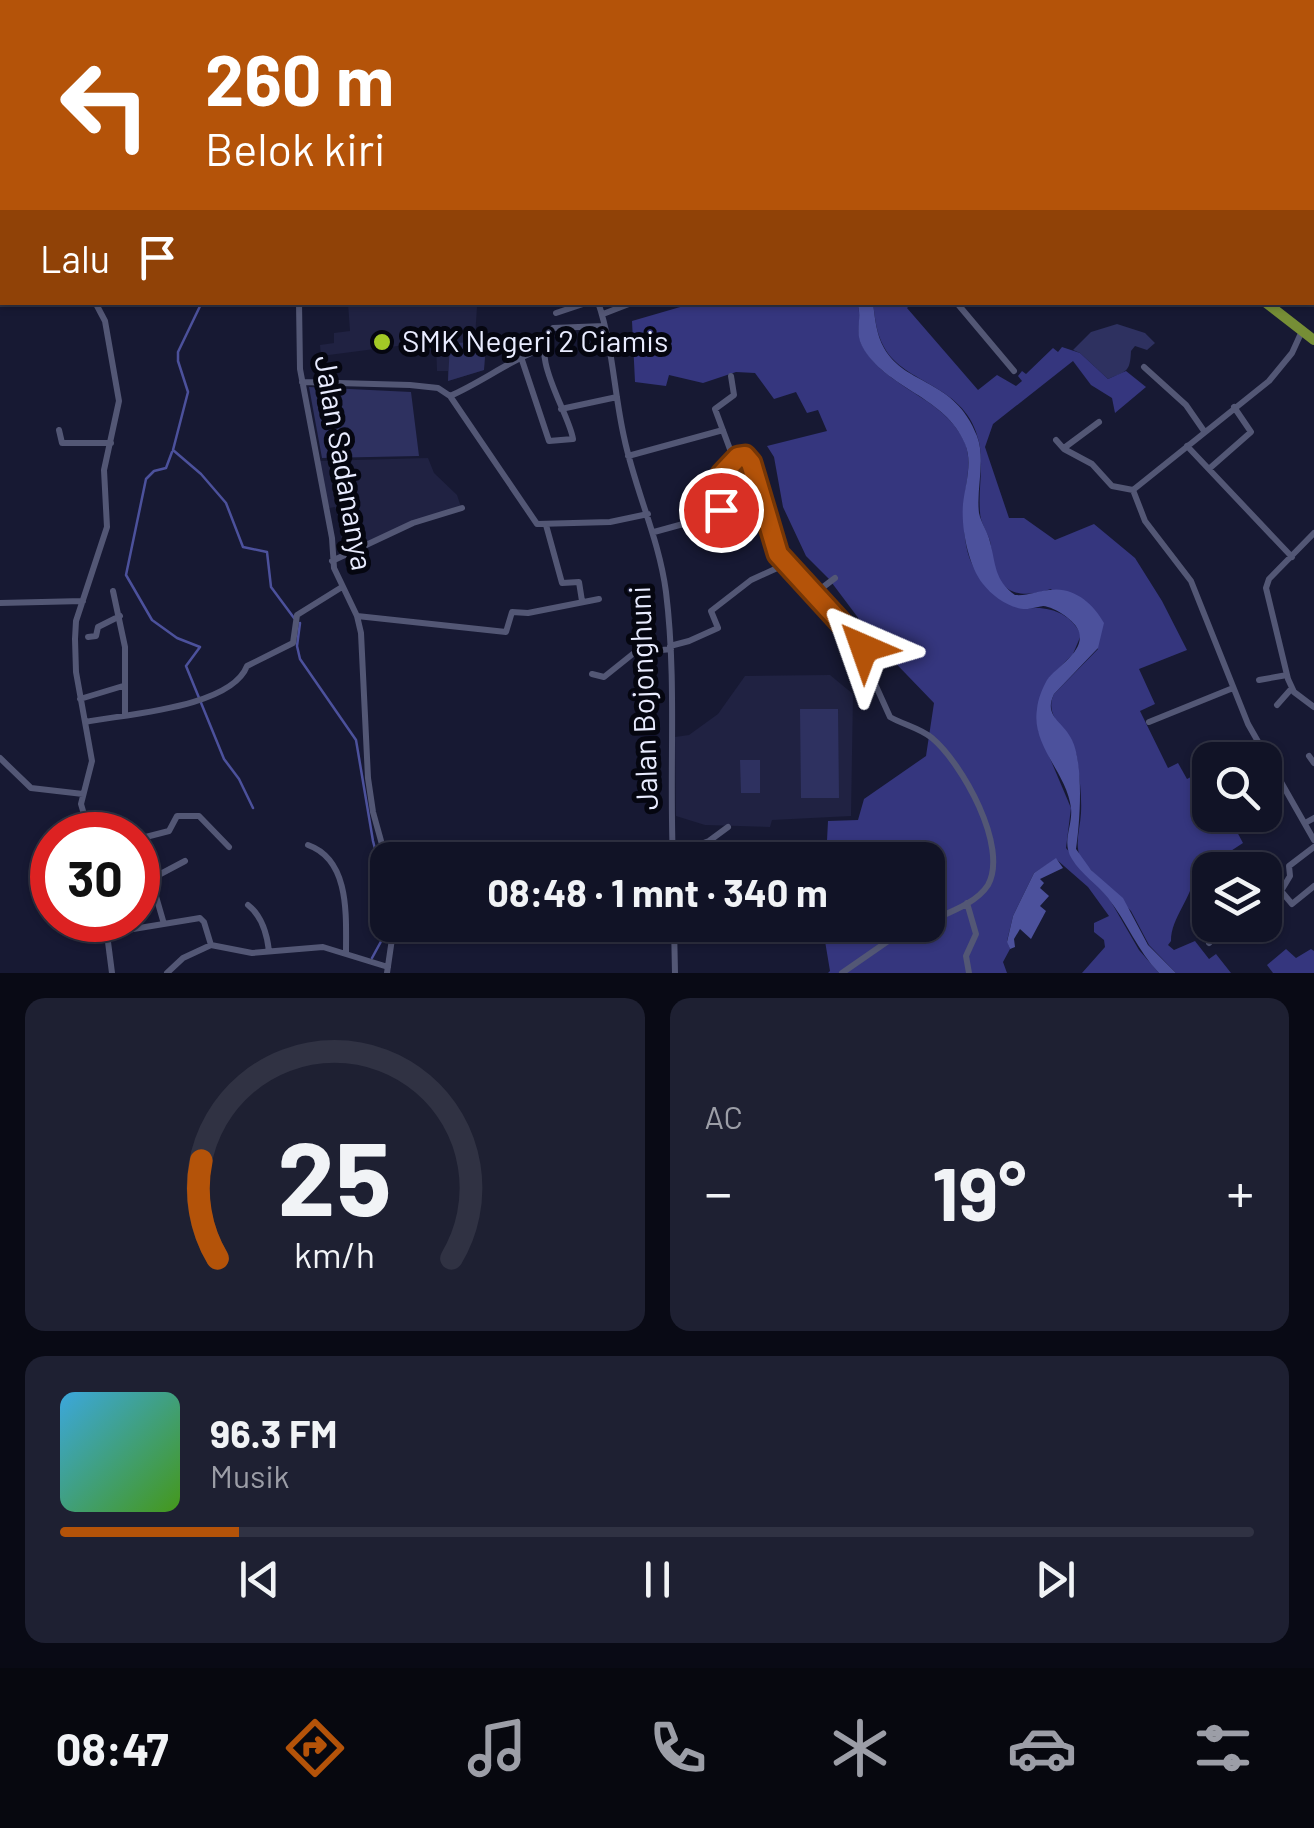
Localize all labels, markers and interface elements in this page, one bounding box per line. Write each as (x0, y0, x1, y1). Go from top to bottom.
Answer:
text: 260 m (205, 36, 394, 120)
icon: left (40, 40, 170, 170)
text: Belok kiri (205, 121, 386, 175)
icon: arrive (130, 230, 185, 285)
text: Lalu (40, 235, 110, 281)
place label: SMK Negeri 2 Ciamis (402, 322, 668, 358)
marker: SMK Negeri 2 Ciamis (371, 331, 393, 353)
street label: Jalan Sadananya (308, 352, 382, 573)
pin (679, 468, 764, 553)
icon: arrive (694, 483, 749, 538)
street label: Jalan Bojonghuni (620, 585, 664, 811)
position arrow (812, 596, 916, 700)
map controls (1192, 742, 1282, 942)
button: search (1192, 742, 1282, 832)
speed limit sign: 30 (30, 812, 160, 942)
button: layers (1192, 852, 1282, 942)
text: 08:48 · 1 mnt · 340 m (487, 869, 828, 915)
text: AC (705, 1097, 743, 1135)
text: 25 (278, 1112, 392, 1237)
text: 19° (932, 1146, 1027, 1236)
text: − (705, 1158, 732, 1224)
text: + (1226, 1158, 1254, 1224)
text: km/h (294, 1232, 375, 1275)
text: 96.3 FM (210, 1410, 337, 1456)
text: Musik (210, 1456, 290, 1494)
icon: previous (232, 1552, 287, 1607)
icon: pause (630, 1552, 685, 1607)
icon: next (1028, 1552, 1083, 1607)
icon: directions (280, 1713, 350, 1783)
icon: music (462, 1713, 532, 1783)
icon: phone (643, 1713, 713, 1783)
icon: climate (825, 1713, 895, 1783)
icon: car (1007, 1713, 1077, 1783)
icon: filters (1188, 1713, 1258, 1783)
text: 08:47 (56, 1721, 168, 1775)

